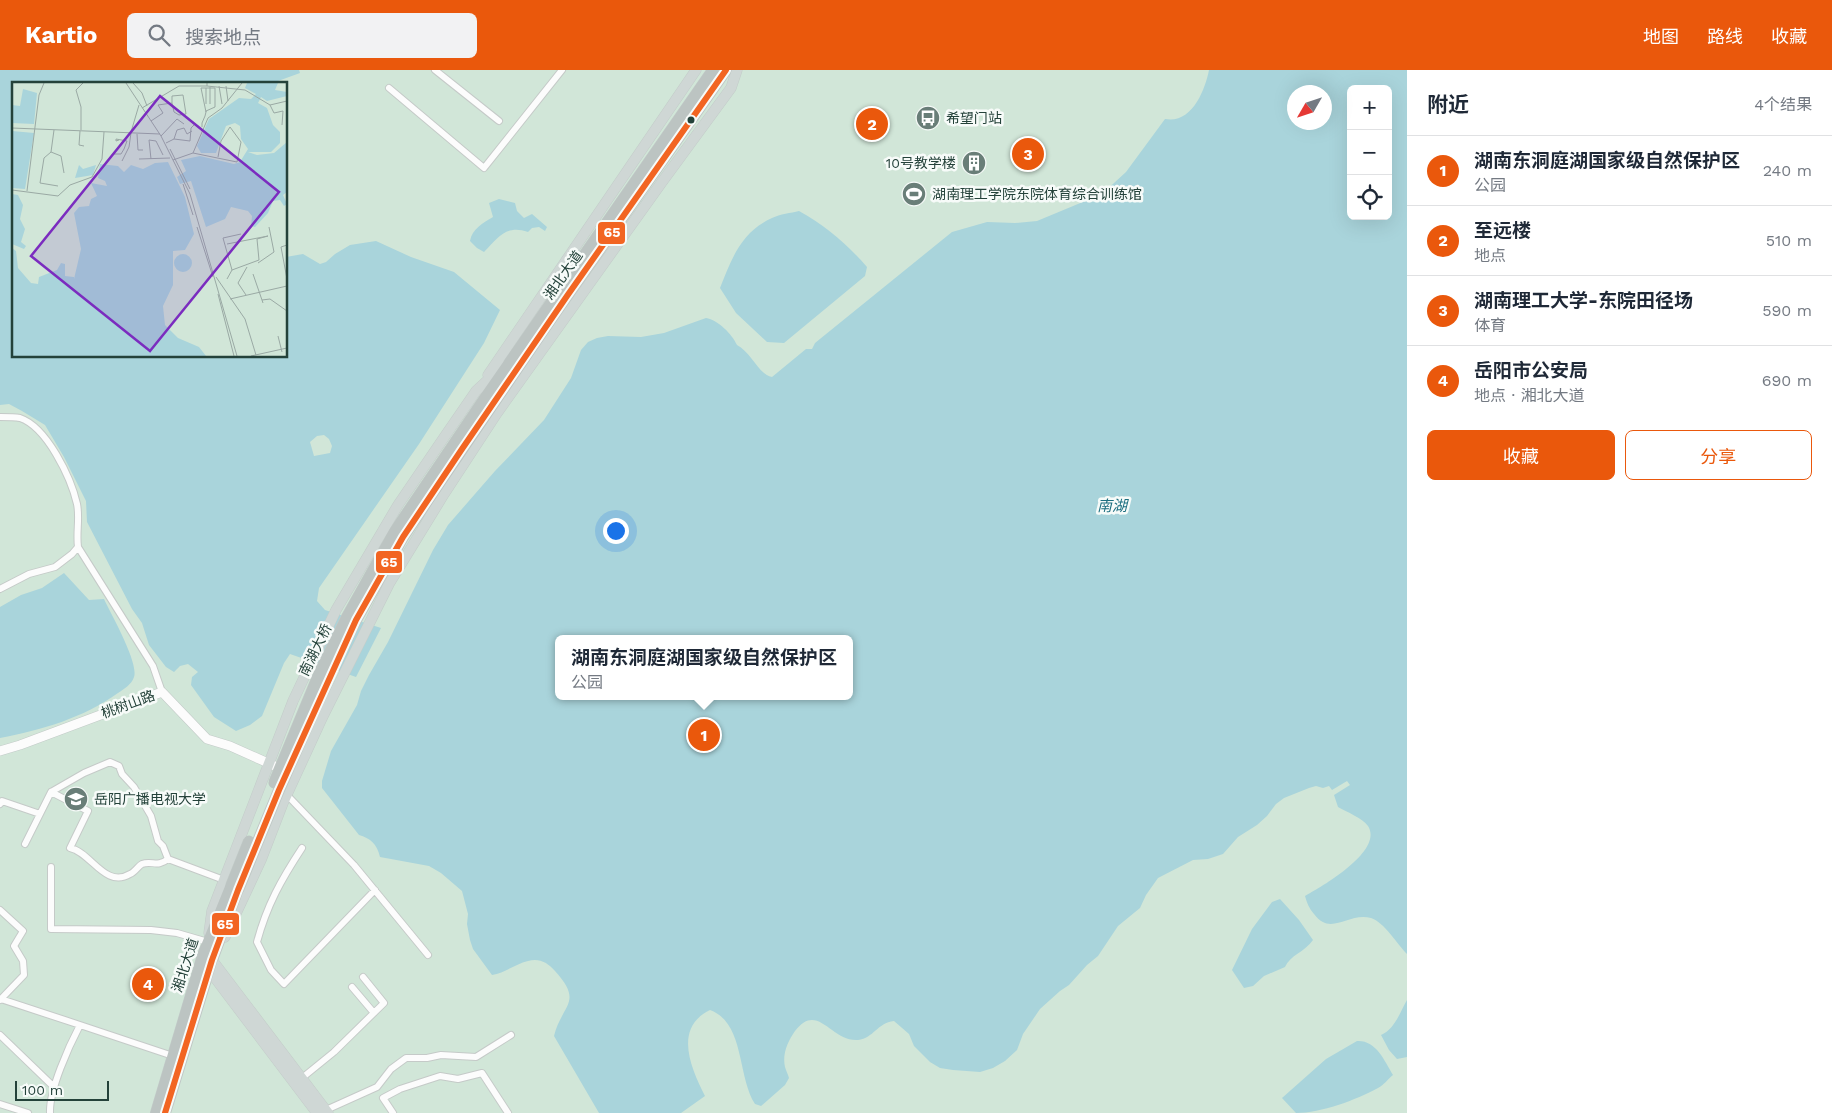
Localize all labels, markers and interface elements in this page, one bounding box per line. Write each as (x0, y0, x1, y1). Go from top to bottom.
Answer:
search box (127, 13, 477, 58)
text: Kartio (25, 21, 97, 49)
icon: search (145, 21, 173, 49)
text: 搜索地点 (185, 26, 261, 49)
text: 地图 (1643, 26, 1679, 47)
text: 路线 (1707, 26, 1743, 47)
text: 收藏 (1771, 26, 1807, 47)
inset map (12, 82, 288, 358)
north arrow (1287, 85, 1332, 130)
map controls (1347, 85, 1392, 220)
button: + (1347, 85, 1392, 130)
text: 附近 (1427, 92, 1469, 117)
text: 4个结果 (1754, 95, 1812, 114)
pin: 2 (856, 105, 888, 143)
bus stop icon: 希望门站 (915, 105, 941, 131)
place label: 希望门站 (946, 110, 1002, 126)
unlabelled marker (686, 115, 696, 125)
button: − (1347, 130, 1392, 175)
pin: 3 (1012, 135, 1044, 173)
text: 湖南东洞庭湖国家级自然保护区 (1474, 149, 1740, 172)
building icon: 10号教学楼 (961, 150, 987, 176)
place label: 10号教学楼 (886, 155, 956, 171)
text: 1 (1440, 161, 1446, 180)
text: 240 m (1763, 161, 1812, 180)
button: locate (1347, 175, 1392, 220)
text: 公园 (1474, 176, 1506, 195)
sports icon: 湖南理工学院东院体育综合训练馆 (901, 181, 927, 207)
place label: 湖南理工学院东院体育综合训练馆 (932, 186, 1142, 202)
text: 至远楼 (1474, 219, 1531, 242)
line badge: 65 (597, 221, 626, 245)
text: 65 (604, 224, 620, 240)
text: 2 (1438, 231, 1448, 250)
text: 510 m (1766, 231, 1812, 250)
text: 地点 (1474, 246, 1506, 265)
street label: 湘北大道 (540, 247, 586, 303)
text: 湖南理工大学-东院田径场 (1474, 289, 1693, 312)
text: 3 (1438, 301, 1448, 320)
text: 590 m (1762, 301, 1812, 320)
text: 体育 (1474, 316, 1506, 335)
text: 岳阳市公安局 (1474, 359, 1588, 382)
text: 4 (1438, 371, 1448, 390)
text: 690 m (1762, 371, 1812, 390)
text: 地点 · 湘北大道 (1474, 386, 1585, 405)
button: 收藏 (1427, 430, 1615, 480)
button: 分享 (1625, 430, 1812, 480)
water label: 南湖 (1097, 497, 1129, 515)
your location (603, 518, 629, 544)
line badge: 65 (375, 550, 403, 574)
text: 65 (381, 554, 397, 570)
street label: 南湖大桥 (296, 621, 334, 679)
popup (555, 635, 853, 700)
text: 湖南东洞庭湖国家级自然保护区 (571, 646, 837, 669)
text: 公园 (571, 673, 603, 692)
street label: 桃树山路 (99, 687, 157, 721)
pin: 1 (688, 716, 720, 754)
school or university icon: 岳阳广播电视大学 (63, 786, 89, 812)
place label: 岳阳广播电视大学 (94, 791, 206, 807)
line badge: 65 (211, 912, 240, 936)
text: 65 (217, 916, 233, 932)
street label: 湘北大道 (169, 936, 201, 994)
pin: 4 (132, 965, 164, 1003)
scale bar (15, 1078, 109, 1101)
text: 100 m (22, 1082, 63, 1098)

